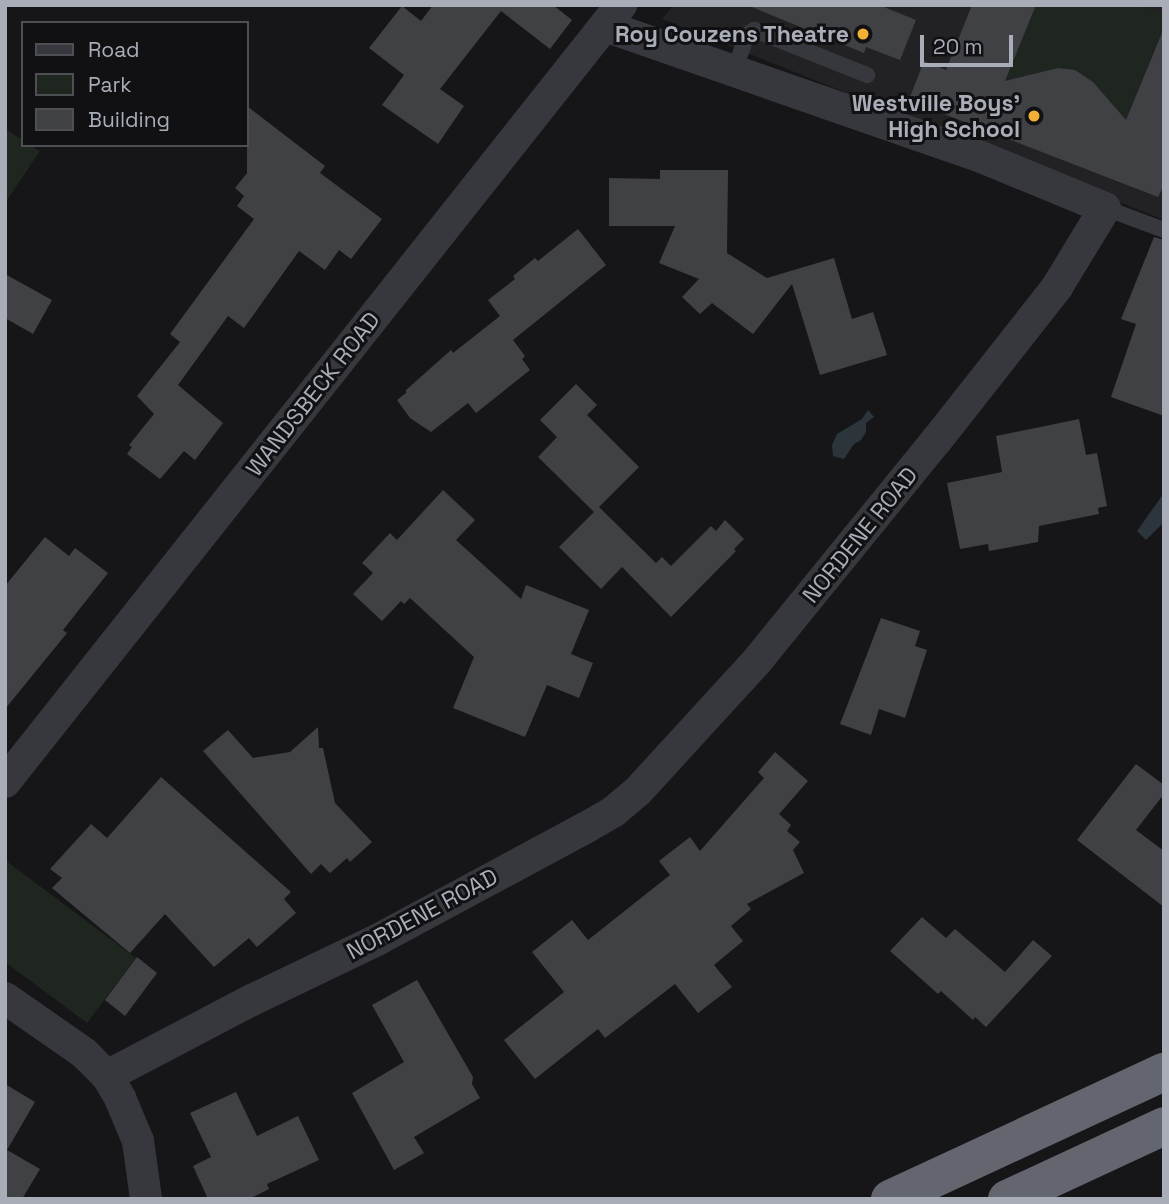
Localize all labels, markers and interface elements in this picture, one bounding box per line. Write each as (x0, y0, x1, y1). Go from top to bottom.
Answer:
place label: Roy Couzens Theatre (614, 20, 849, 48)
legend (21, 21, 248, 147)
scale bar (924, 21, 1017, 65)
marker: Roy Couzens Theatre (855, 26, 871, 42)
text: 20 m (933, 33, 983, 60)
text: Road (88, 36, 140, 63)
text: Park (88, 71, 132, 98)
place label: Westville Boys' High School (852, 89, 1020, 143)
text: Building (88, 106, 170, 133)
marker: Westville Boys' High School (1026, 108, 1042, 124)
street label: WANDSBECK ROAD (240, 306, 386, 482)
street label: NORDENE ROAD (797, 461, 923, 609)
street label: NORDENE ROAD (342, 863, 502, 965)

